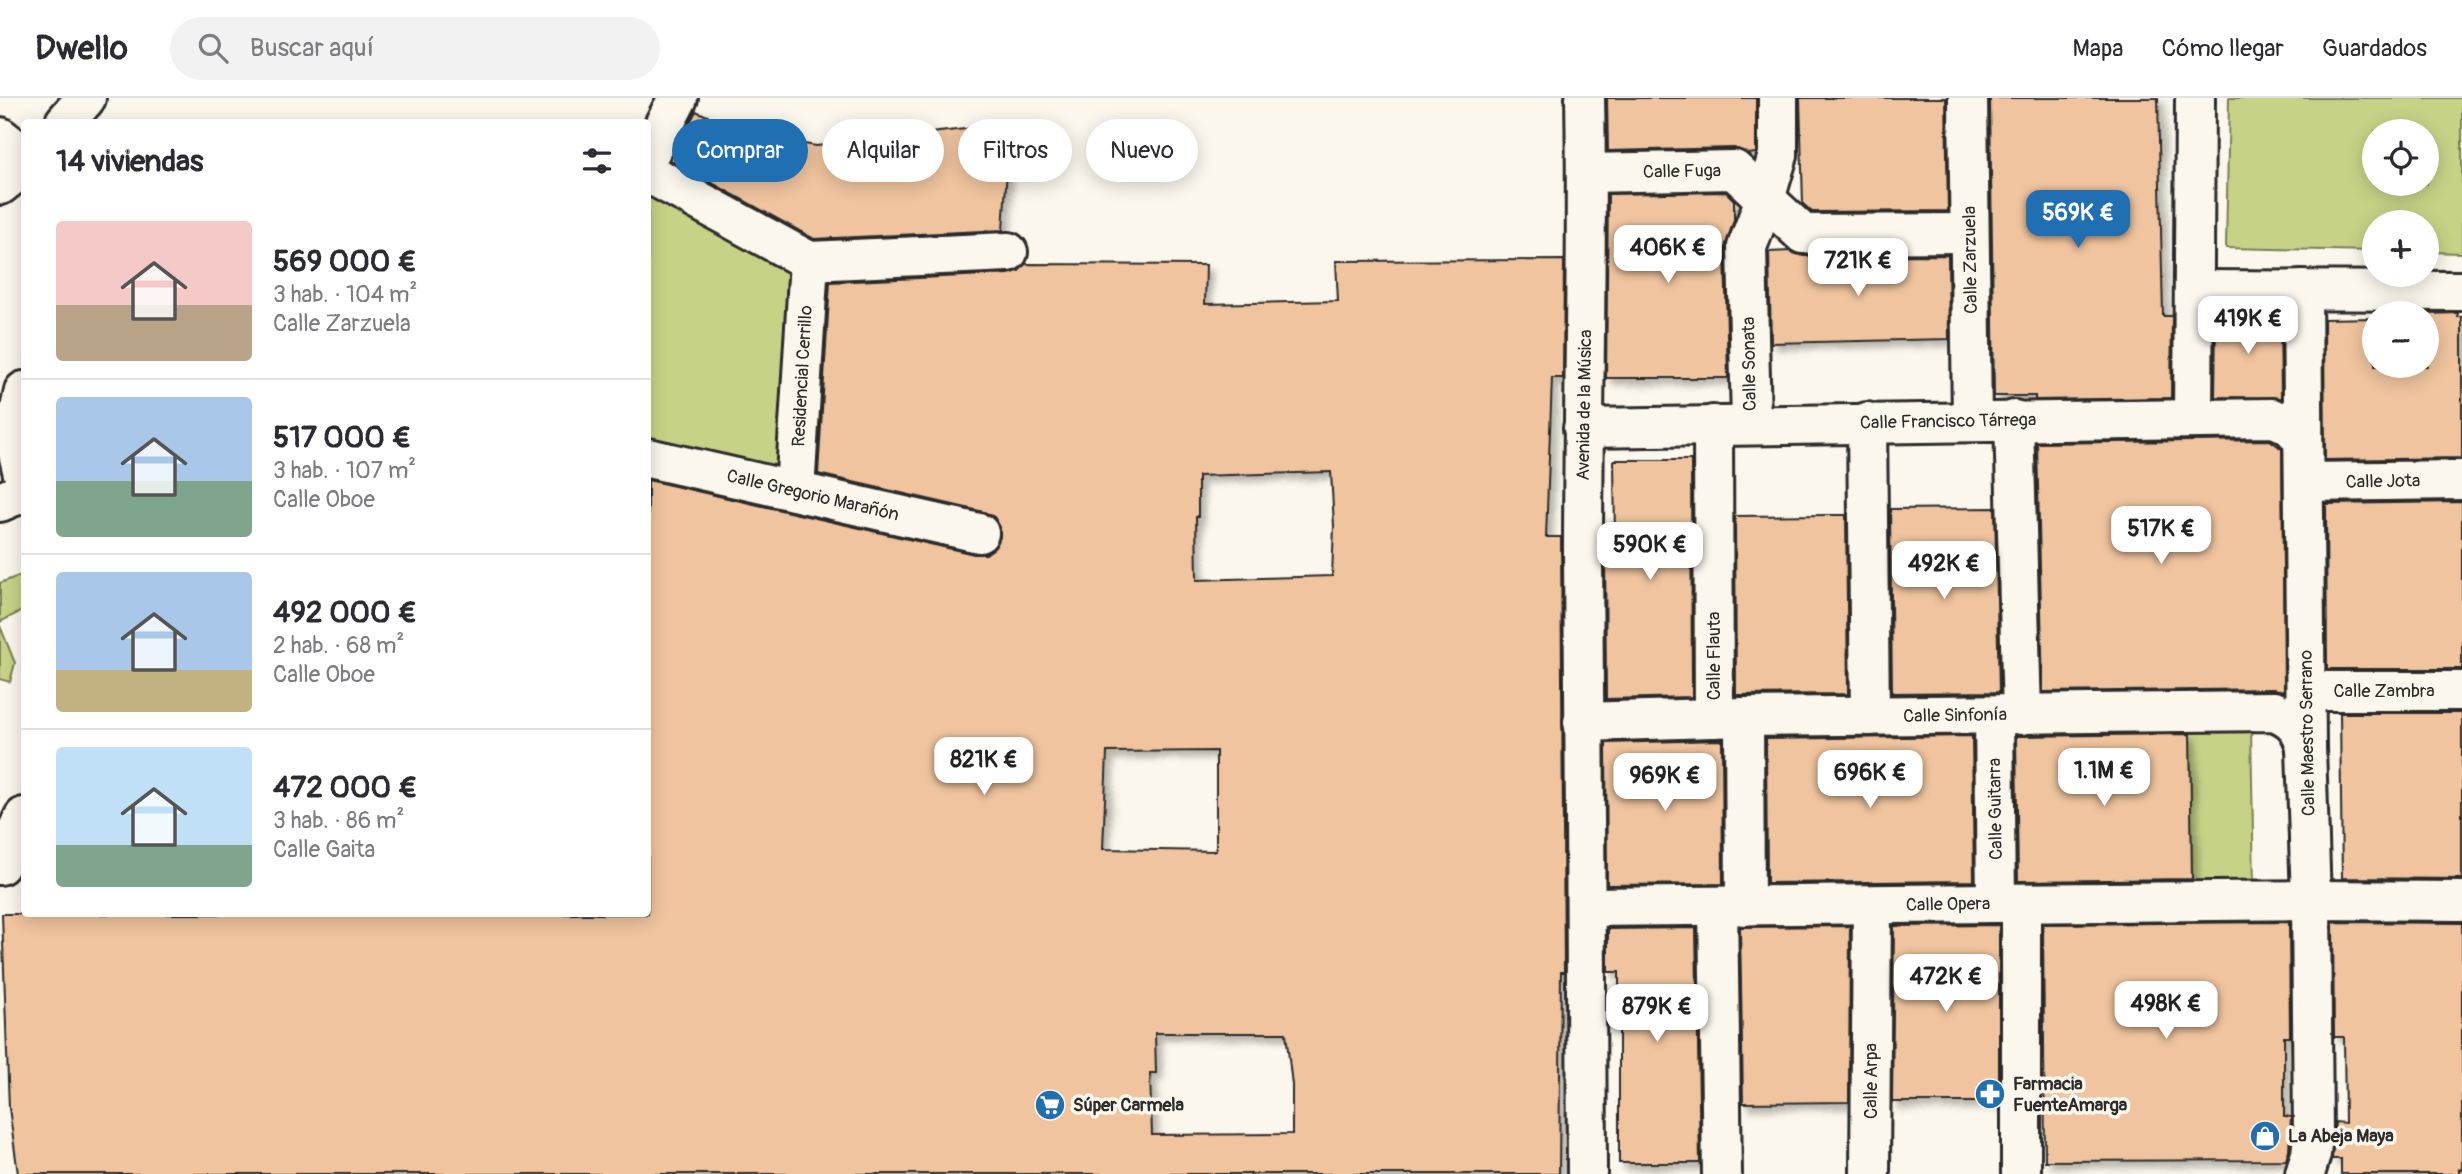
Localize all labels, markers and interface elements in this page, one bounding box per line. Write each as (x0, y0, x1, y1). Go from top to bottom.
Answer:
search box (170, 17, 660, 80)
text: Dwello (35, 28, 128, 69)
icon: search (194, 29, 232, 67)
text: Buscar aquí (250, 32, 374, 64)
text: Mapa (2073, 34, 2124, 63)
text: Cómo llegar (2162, 34, 2284, 63)
text: Guardados (2322, 34, 2427, 63)
chip: Comprar (672, 119, 808, 182)
chip: Alquilar (822, 119, 944, 182)
chip: Filtros (958, 119, 1072, 182)
chip: Nuevo (1086, 119, 1198, 182)
map controls (2362, 119, 2439, 378)
button: locate (2362, 119, 2439, 196)
icon: filters (578, 142, 616, 180)
text: 14 viviendas (56, 143, 203, 180)
street label: Calle Fuga (1643, 159, 1721, 184)
pin: 569K € (2021, 190, 2135, 250)
text: 569K € (2042, 198, 2114, 227)
street label: Calle Zarzuela (1958, 206, 1983, 314)
button: + (2362, 210, 2439, 287)
pin: 406K € (1611, 226, 1725, 285)
text: 406K € (1630, 233, 1706, 262)
pin: 721K € (1801, 238, 1915, 298)
text: 569 000 € (273, 243, 416, 280)
text: 721K € (1824, 246, 1892, 275)
icon: home (112, 249, 196, 333)
text: 3 hab. · 104 m² (273, 280, 417, 309)
pin: 419K € (2191, 296, 2305, 356)
button: − (2362, 301, 2439, 378)
street label: Residencial Cerrillo (787, 304, 818, 447)
text: 419K € (2214, 304, 2282, 333)
text: Calle Zarzuela (273, 309, 411, 338)
street label: Calle Sonata (1737, 317, 1762, 411)
street label: Avenida de la Música (1572, 329, 1597, 481)
street label: Calle Francisco Tárrega (1860, 408, 2036, 435)
text: 517 000 € (273, 419, 411, 456)
icon: home (112, 425, 196, 509)
text: 3 hab. · 107 m² (273, 456, 416, 485)
street label: Calle Gregorio Marañón (724, 464, 901, 527)
street label: Calle Jota (2345, 469, 2421, 494)
text: Calle Oboe (273, 485, 375, 514)
pin: 517K € (2104, 506, 2218, 566)
text: 517K € (2127, 514, 2195, 543)
pin: 590K € (1593, 522, 1707, 582)
text: 590K € (1613, 530, 1687, 559)
pin: 492K € (1887, 542, 2001, 601)
text: 492K € (1908, 549, 1980, 578)
text: 492 000 € (273, 594, 417, 631)
icon: home (112, 600, 196, 684)
street label: Calle Flauta (1703, 612, 1726, 700)
text: 2 hab. · 68 m² (273, 631, 404, 660)
street label: Calle Maestro Serrano (2295, 649, 2320, 816)
text: Calle Oboe (273, 660, 375, 689)
street label: Calle Zambra (2333, 680, 2435, 703)
street label: Calle Sinfonía (1903, 703, 2007, 728)
pin: 821K € (927, 738, 1041, 797)
text: 821K € (950, 745, 1018, 774)
pin: 1.1M € (2047, 748, 2161, 808)
pin: 696K € (1813, 750, 1927, 810)
pin: 969K € (1608, 754, 1722, 813)
text: 1.1M € (2074, 756, 2134, 785)
text: 696K € (1834, 758, 1906, 787)
street label: Calle Guitarra (1983, 758, 2008, 860)
text: 969K € (1629, 761, 1701, 790)
text: 472 000 € (273, 769, 417, 806)
icon: home (112, 775, 196, 859)
text: 3 hab. · 86 m² (273, 806, 404, 835)
text: Calle Gaita (273, 835, 375, 864)
street label: Calle Opera (1906, 892, 1990, 917)
pin: 472K € (1889, 954, 2003, 1014)
text: 472K € (1910, 962, 1982, 991)
pin: 498K € (2109, 982, 2223, 1041)
pin: 879K € (1600, 984, 1714, 1044)
text: 498K € (2131, 989, 2201, 1018)
text: 879K € (1622, 992, 1692, 1021)
street label: Calle Arpa (1860, 1043, 1883, 1119)
place label: Farmacia FuenteAmarga (2013, 1073, 2128, 1117)
pharmacy icon: Farmacia FuenteAmarga (1973, 1077, 2007, 1111)
supermarket icon: Súper Carmela (1033, 1088, 1067, 1122)
place label: Súper Carmela (1073, 1094, 1185, 1117)
shop icon: La Abeja Maya (2248, 1119, 2282, 1153)
place label: La Abeja Maya (2288, 1125, 2394, 1148)

